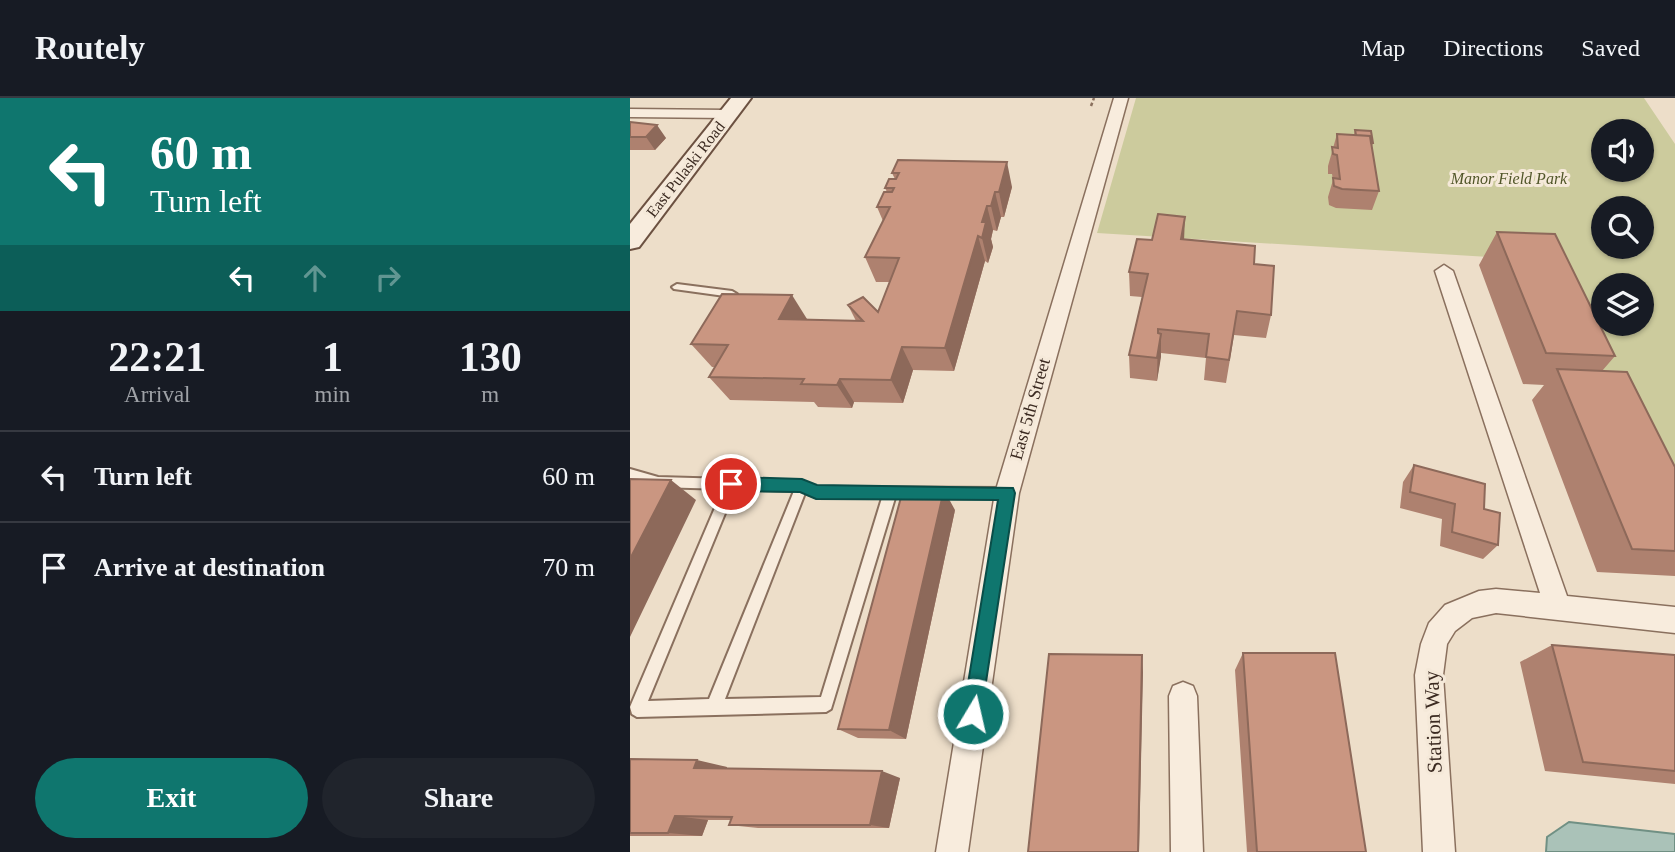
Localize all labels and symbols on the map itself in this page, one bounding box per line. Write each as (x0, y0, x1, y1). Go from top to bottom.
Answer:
street label: East Pulaski Road (643, 118, 728, 220)
park label: Manor Field Park (1450, 170, 1568, 187)
street label: East 5th Street (1006, 356, 1054, 462)
pin (701, 454, 761, 514)
street label: Station Way (1419, 670, 1447, 774)
position arrow (936, 677, 1010, 751)

